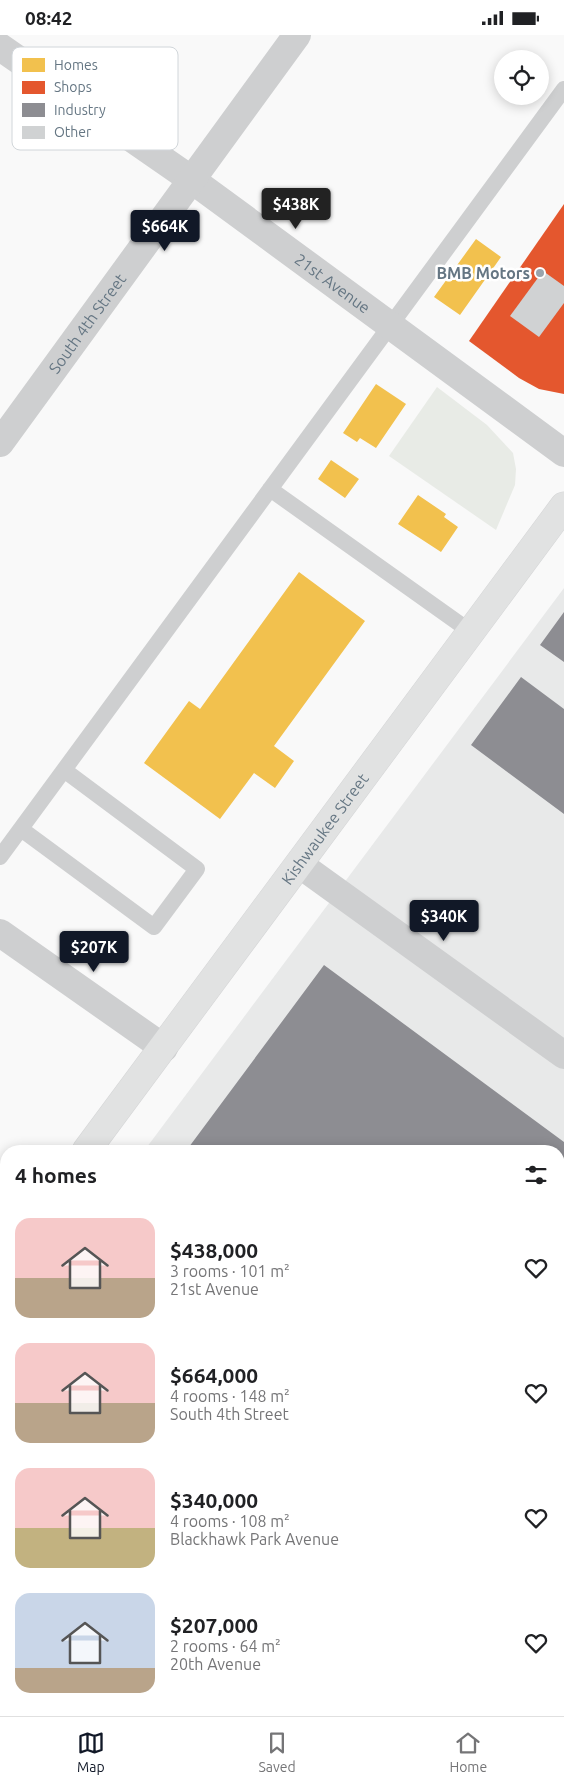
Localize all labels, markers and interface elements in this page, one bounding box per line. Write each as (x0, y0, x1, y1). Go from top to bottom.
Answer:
text: 08:42 (25, 7, 73, 29)
legend (12, 47, 178, 150)
map controls (494, 50, 549, 105)
button: locate (494, 50, 549, 105)
text: Homes (54, 57, 98, 73)
text: Shops (54, 79, 92, 95)
text: Industry (54, 102, 106, 118)
text: Other (54, 124, 92, 140)
pin: $438K (261, 187, 331, 230)
text: $438K (273, 195, 319, 213)
pin: $664K (130, 209, 200, 252)
text: $664K (142, 217, 188, 235)
street label: 21st Avenue (291, 250, 374, 317)
place label: BMB Motors (436, 264, 530, 282)
marker: BMB Motors (534, 267, 546, 279)
street label: South 4th Street (45, 269, 130, 377)
street label: Kishwaukee Street (278, 769, 372, 888)
pin: $340K (409, 899, 479, 942)
text: $340K (421, 907, 467, 925)
pin: $207K (59, 931, 129, 973)
text: $207K (71, 938, 117, 956)
icon: filters (522, 1161, 550, 1189)
text: 4 homes (15, 1163, 97, 1187)
icon: home (55, 1238, 115, 1298)
text: $438,000 (170, 1238, 258, 1262)
icon: heart (522, 1254, 550, 1282)
text: 3 rooms · 101 m² (170, 1262, 290, 1280)
text: 21st Avenue (170, 1280, 259, 1298)
icon: home (55, 1363, 115, 1423)
text: $664,000 (170, 1363, 258, 1387)
icon: heart (522, 1379, 550, 1407)
text: 4 rooms · 148 m² (170, 1387, 290, 1405)
text: South 4th Street (170, 1405, 289, 1423)
icon: home (55, 1488, 115, 1548)
text: $340,000 (170, 1488, 258, 1512)
icon: heart (522, 1504, 550, 1532)
text: 4 rooms · 108 m² (170, 1512, 290, 1530)
text: Blackhawk Park Avenue (170, 1530, 339, 1548)
icon: home (55, 1613, 115, 1673)
text: $207,000 (170, 1613, 258, 1637)
icon: heart (522, 1629, 550, 1657)
text: 2 rooms · 64 m² (170, 1637, 281, 1655)
text: 20th Avenue (170, 1655, 261, 1673)
tab: Map (77, 1729, 105, 1775)
tab: Saved (258, 1729, 296, 1775)
tab: Home (449, 1729, 487, 1775)

